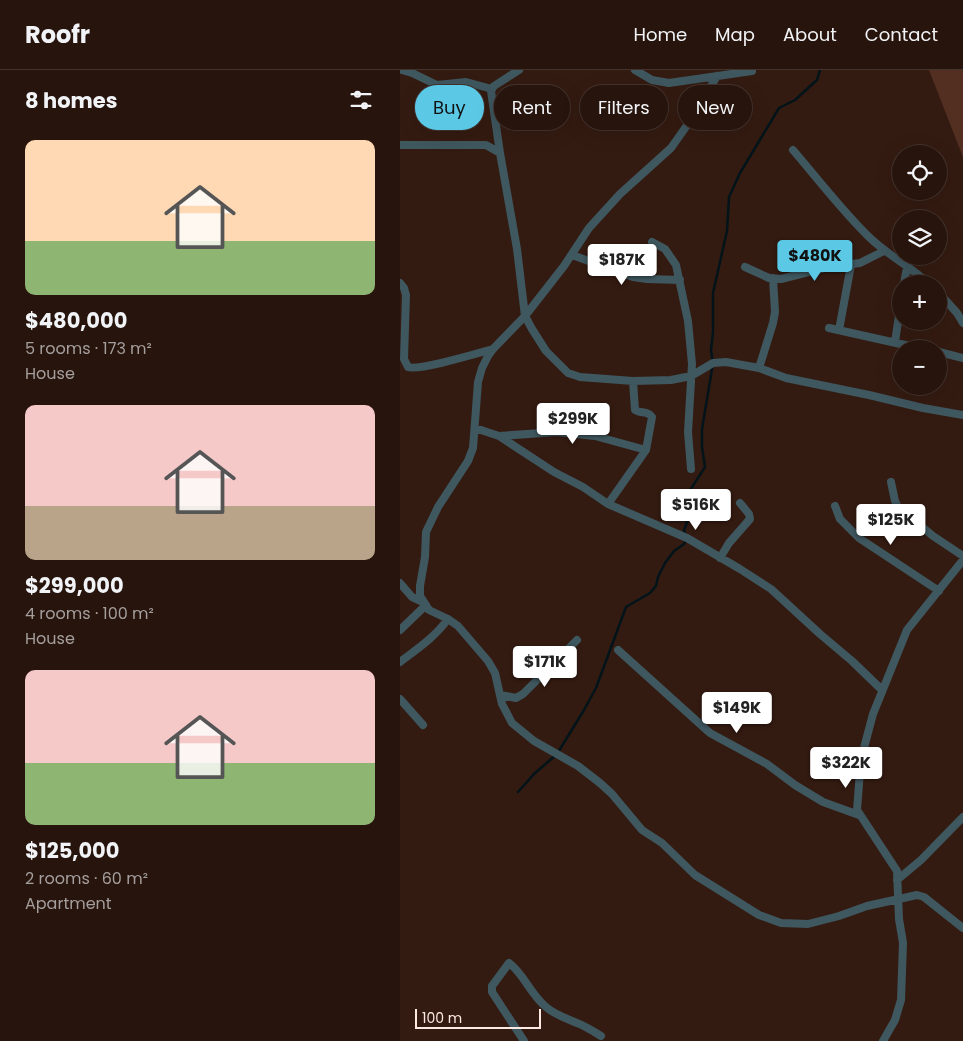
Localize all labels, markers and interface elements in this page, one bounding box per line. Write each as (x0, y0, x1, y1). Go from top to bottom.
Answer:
text: Roofr (25, 18, 90, 51)
text: Home (633, 22, 687, 47)
text: Map (715, 22, 755, 47)
text: About (783, 22, 837, 47)
text: Contact (865, 22, 938, 47)
chip: Buy (415, 85, 484, 130)
chip: Rent (494, 85, 570, 130)
chip: Filters (580, 85, 668, 130)
chip: New (678, 85, 752, 130)
text: 8 homes (25, 86, 117, 115)
icon: filters (347, 86, 375, 114)
map controls (892, 145, 947, 395)
button: locate (892, 145, 947, 200)
icon: home (155, 172, 245, 262)
button: layers (892, 210, 947, 265)
pin: $480K (780, 240, 850, 282)
pin: $187K (587, 244, 657, 286)
text: $480K (788, 244, 842, 267)
text: $187K (599, 248, 645, 271)
button: + (892, 275, 947, 330)
text: $480,000 (25, 306, 127, 335)
text: 5 rooms · 173 m² (25, 337, 152, 360)
button: − (892, 340, 947, 395)
text: House (25, 362, 75, 385)
pin: $299K (538, 402, 608, 445)
text: $299K (548, 407, 598, 430)
icon: home (155, 437, 245, 527)
pin: $516K (661, 488, 731, 531)
text: $516K (672, 493, 720, 516)
pin: $125K (856, 504, 926, 546)
text: $125K (867, 508, 915, 531)
text: $299,000 (25, 571, 124, 600)
text: 4 rooms · 100 m² (25, 602, 154, 625)
text: House (25, 627, 75, 650)
pin: $171K (510, 646, 580, 688)
text: $171K (524, 650, 566, 673)
pin: $149K (702, 692, 772, 734)
text: $149K (713, 696, 761, 719)
icon: home (155, 702, 245, 792)
pin: $322K (811, 746, 881, 789)
text: $322K (821, 751, 871, 774)
text: $125,000 (25, 836, 119, 865)
text: 2 rooms · 60 m² (25, 867, 148, 890)
text: Apartment (25, 892, 112, 915)
scale bar (415, 1006, 541, 1029)
text: 100 m (422, 1008, 462, 1028)

